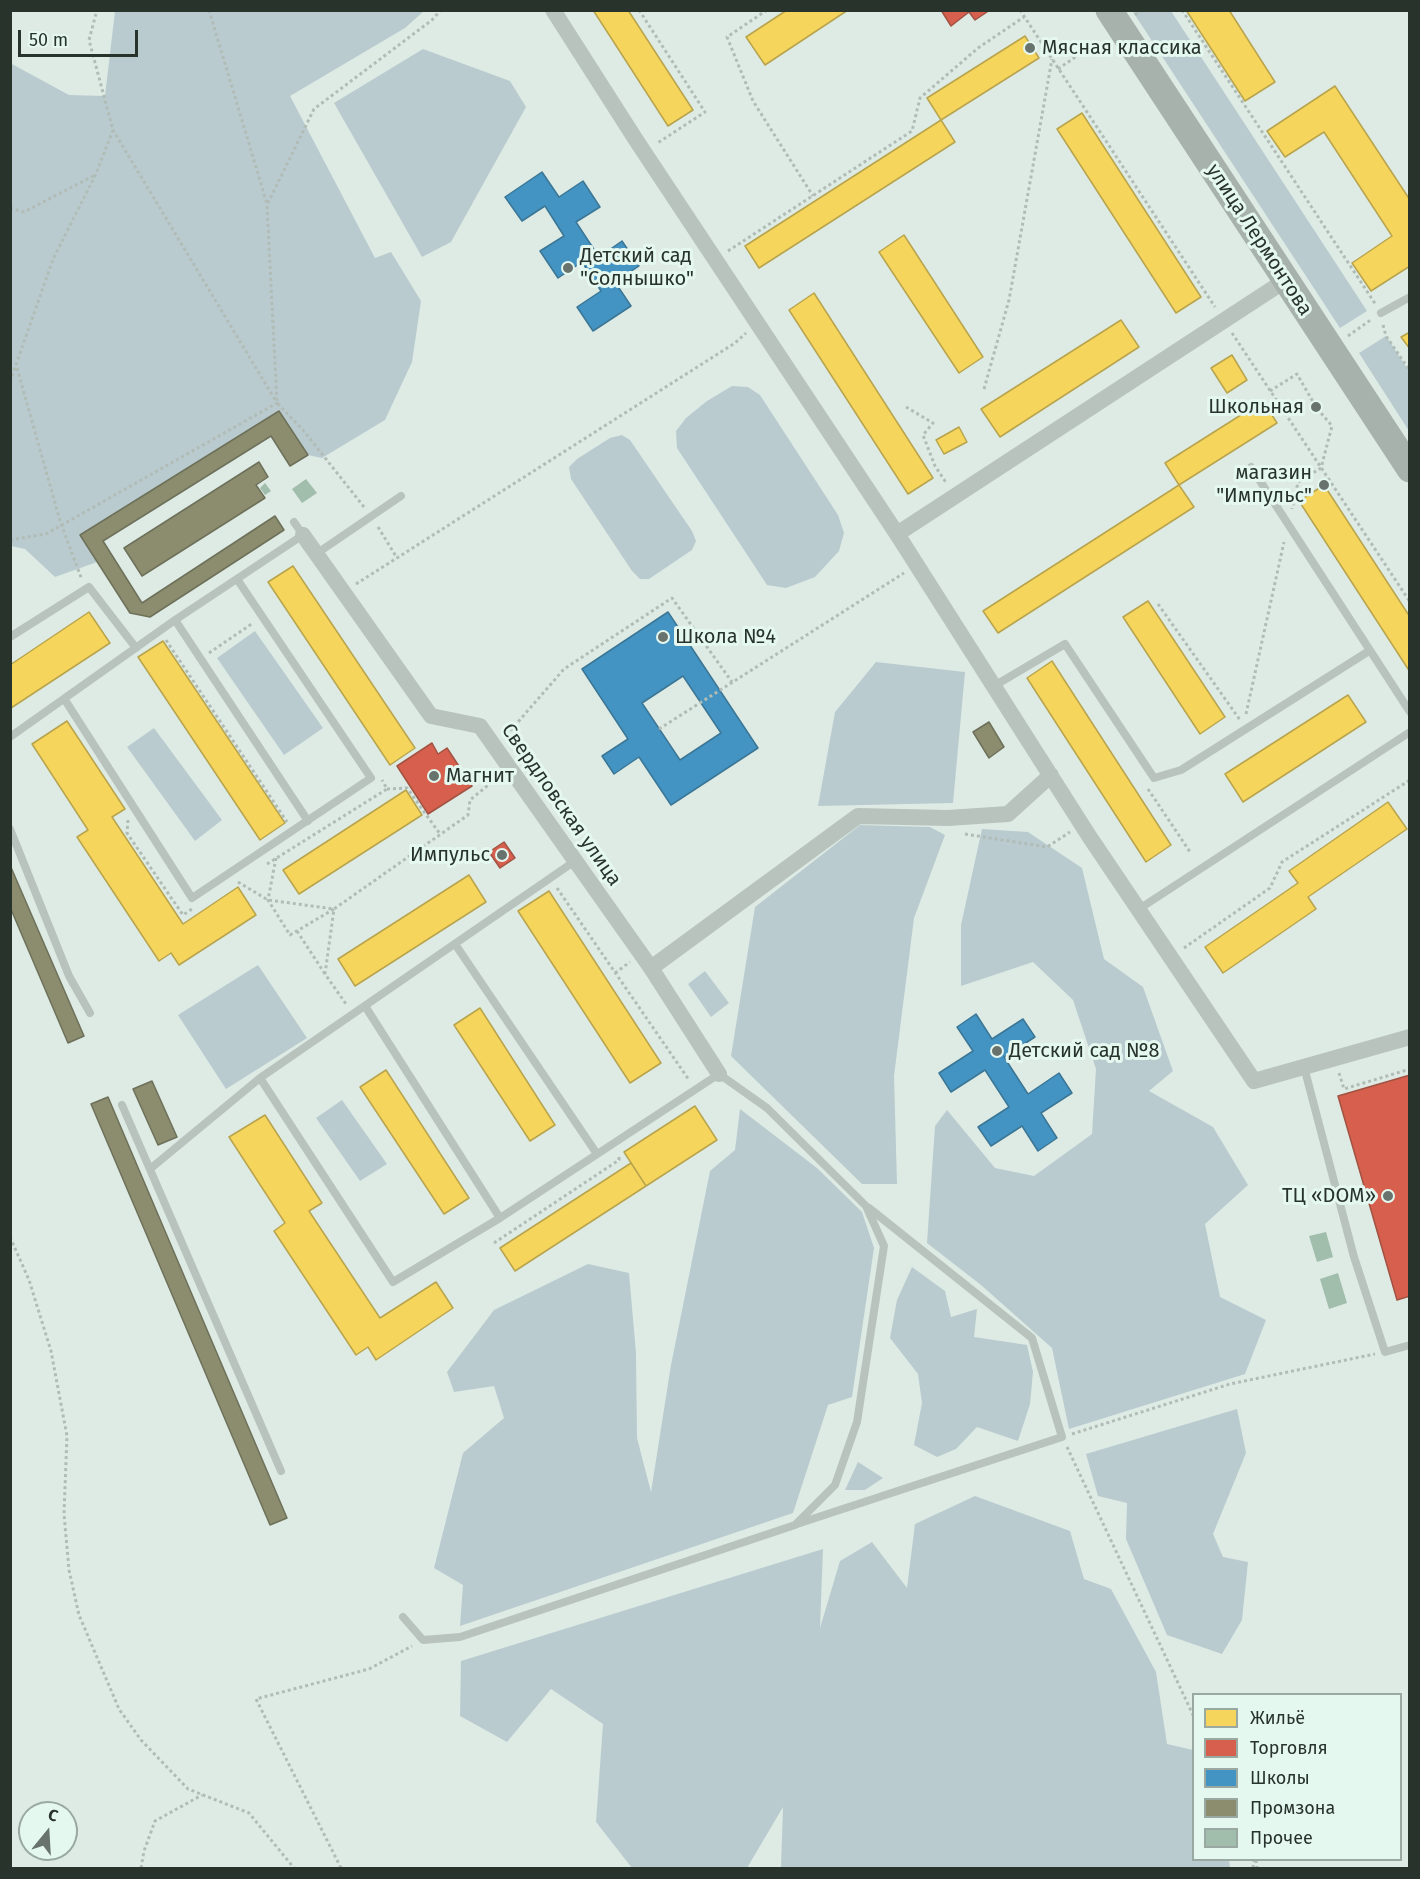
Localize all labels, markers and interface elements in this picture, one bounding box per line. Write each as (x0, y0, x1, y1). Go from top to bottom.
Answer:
scale bar (21, 18, 141, 56)
text: 50 m (29, 29, 68, 51)
place label: Мясная классика (1042, 36, 1202, 60)
marker: Мясная классика (1023, 41, 1037, 55)
street label: улица Лермонтова (1201, 160, 1317, 320)
place label: Детский сад "Солнышко" (580, 244, 694, 291)
marker: Детский сад "Солнышко" (561, 261, 575, 275)
place label: Школьная (1208, 395, 1304, 419)
marker: Школьная (1309, 400, 1323, 414)
place label: магазин "Импульс" (1216, 461, 1312, 508)
marker: магазин "Импульс" (1317, 478, 1331, 492)
place label: Школа №4 (675, 625, 776, 649)
marker: Школа №4 (656, 630, 670, 644)
street label: Свердловская улица (496, 719, 626, 891)
place label: Магнит (446, 764, 514, 788)
marker: Магнит (427, 769, 441, 783)
place label: Импульс (410, 843, 490, 867)
marker: Импульс (495, 848, 509, 862)
place label: Детский сад №8 (1009, 1039, 1160, 1063)
marker: Детский сад №8 (990, 1044, 1004, 1058)
place label: ТЦ «DOM» (1282, 1184, 1376, 1208)
marker: ТЦ «DOM» (1381, 1189, 1395, 1203)
legend (1192, 1693, 1402, 1861)
text: Жильё (1250, 1707, 1305, 1729)
text: Торговля (1250, 1737, 1328, 1759)
text: Школы (1250, 1767, 1310, 1789)
text: Промзона (1250, 1797, 1335, 1819)
north arrow (18, 1801, 78, 1861)
text: С (46, 1805, 60, 1826)
text: Прочее (1250, 1827, 1313, 1849)

